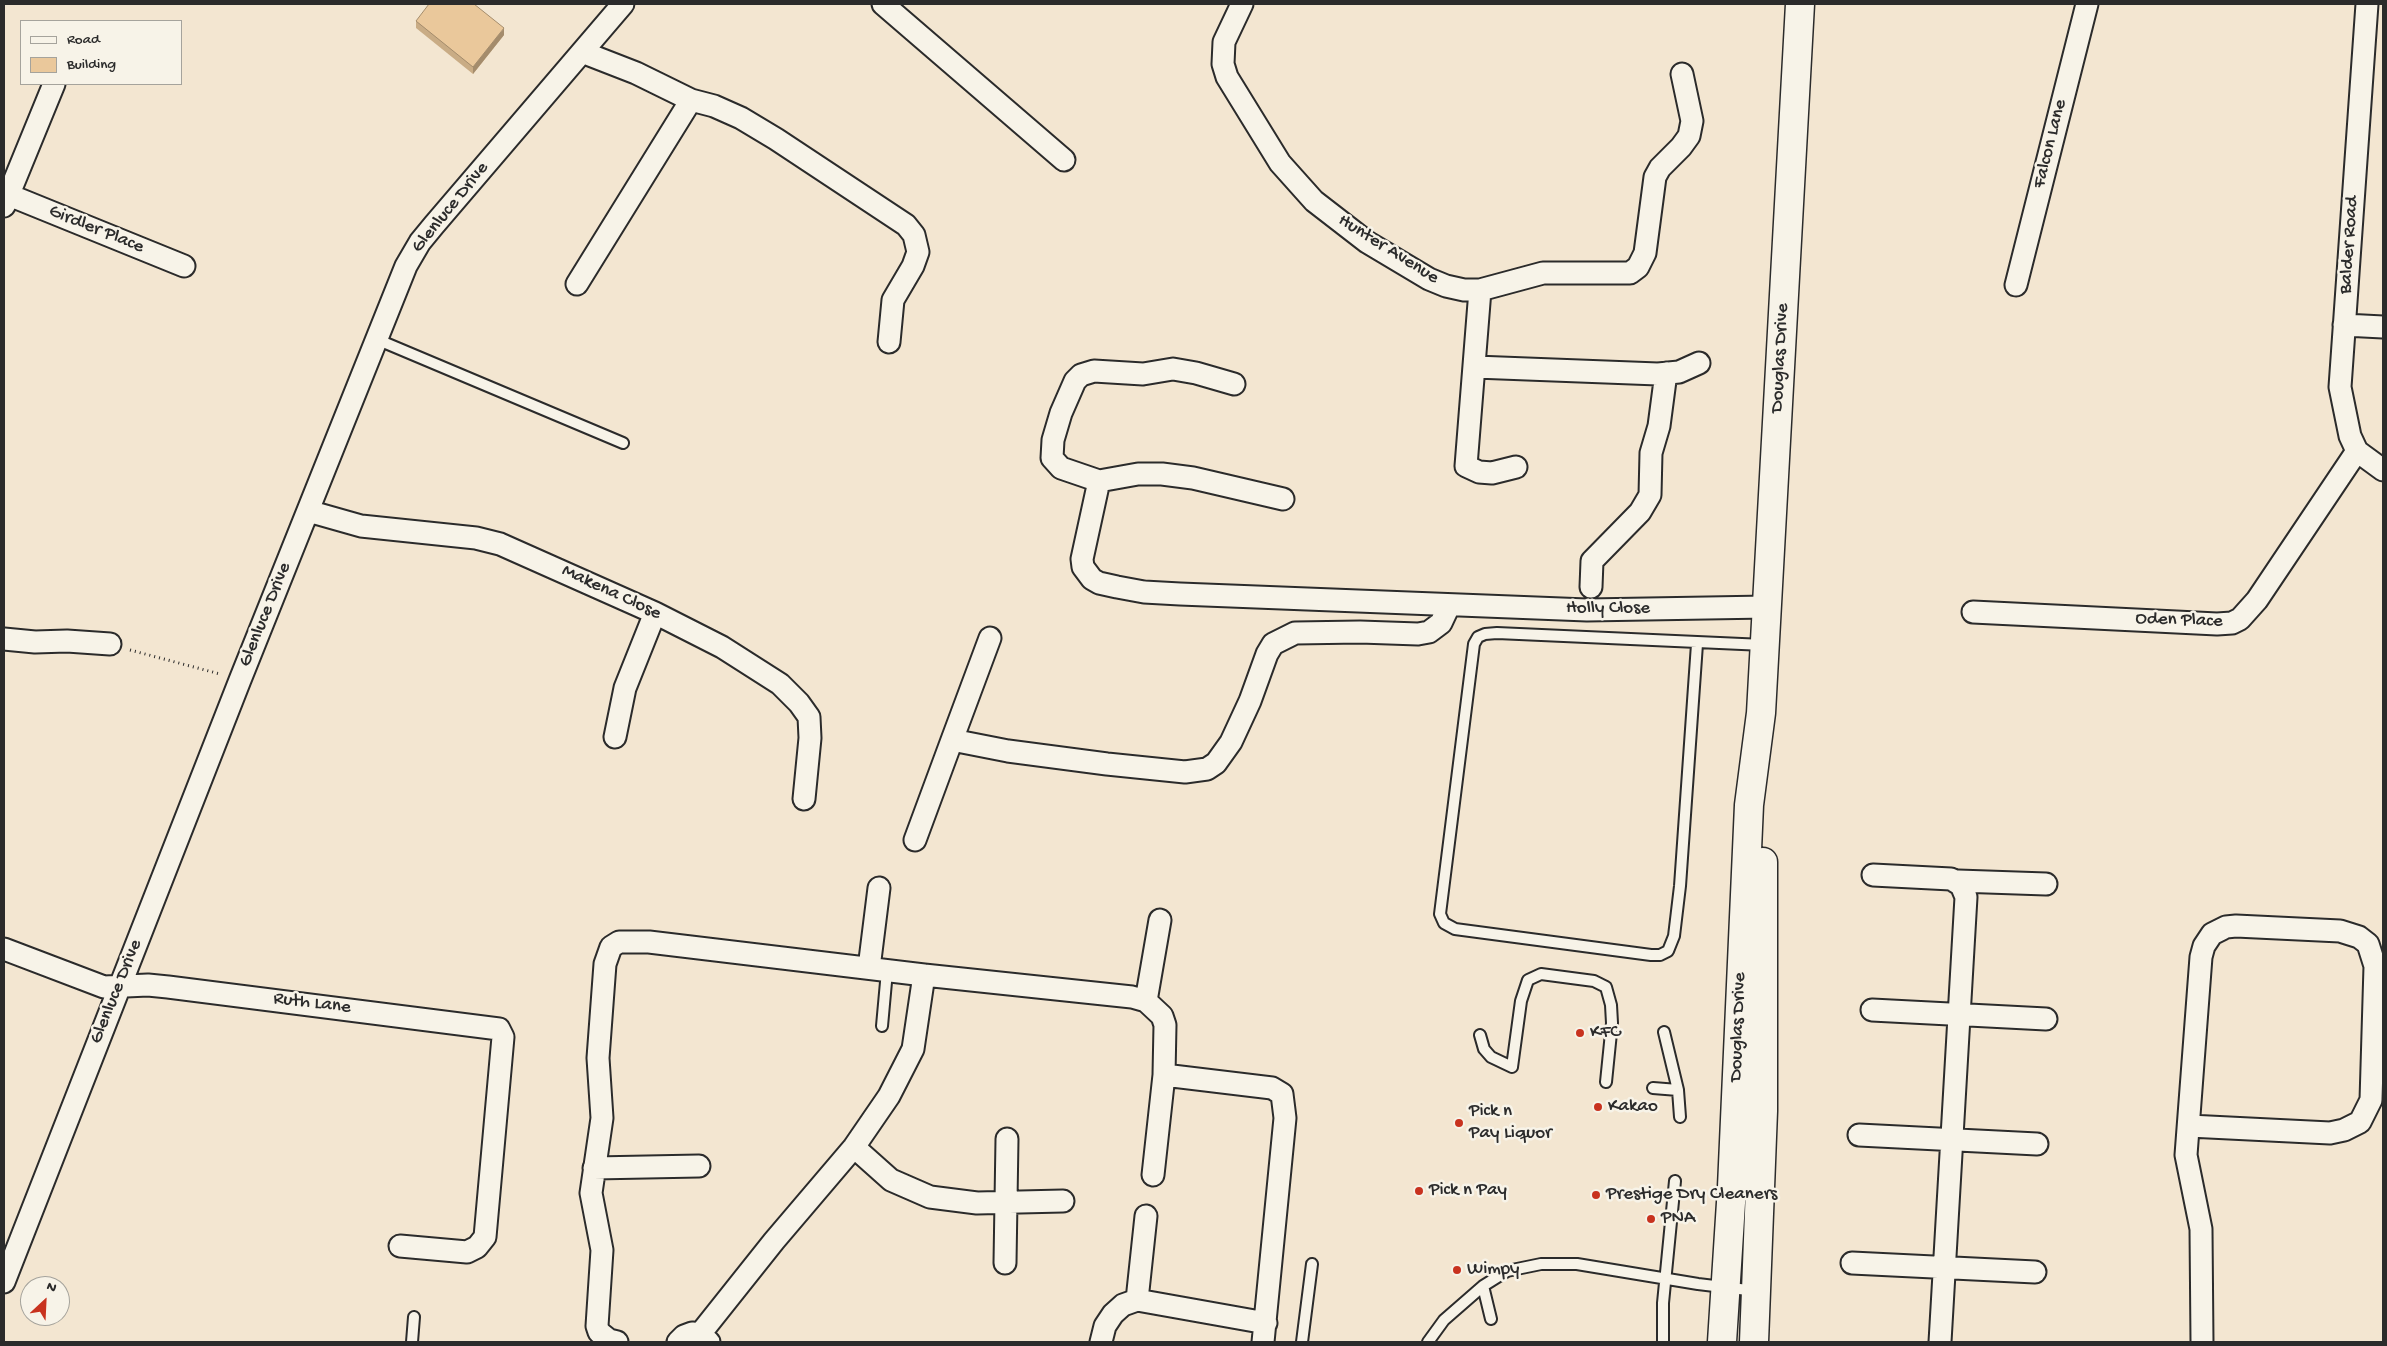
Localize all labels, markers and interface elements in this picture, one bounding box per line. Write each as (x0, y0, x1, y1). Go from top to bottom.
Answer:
legend (20, 20, 182, 85)
text: Road (67, 31, 100, 49)
text: Building (67, 56, 116, 74)
street label: Falcon Lane (2029, 97, 2073, 191)
street label: Glenluce Drive (407, 158, 495, 258)
street label: Balder Road (2335, 195, 2365, 295)
street label: Girdler Place (45, 201, 147, 259)
street label: Hunter Avenue (1333, 210, 1443, 290)
street label: Douglas Drive (1767, 303, 1795, 413)
street label: Glenluce Drive (235, 560, 297, 670)
street label: Makena Close (558, 560, 664, 626)
street label: Holly Close (1566, 598, 1650, 620)
street label: Oden Place (2135, 608, 2223, 634)
street label: Glenluce Drive (86, 937, 148, 1047)
street label: Douglas Drive (1726, 972, 1752, 1082)
street label: Ruth Lane (272, 988, 352, 1020)
place label: KFC (1590, 1022, 1620, 1044)
marker: KFC (1574, 1027, 1586, 1039)
place label: Kakao (1608, 1096, 1658, 1118)
place label: Pick n Pay Liquor (1469, 1101, 1552, 1145)
marker: Kakao (1592, 1101, 1604, 1113)
marker: Pick n Pay Liquor (1453, 1117, 1465, 1129)
place label: Pick n Pay (1429, 1180, 1507, 1202)
place label: Prestige Dry Cleaners (1606, 1184, 1777, 1206)
marker: Pick n Pay (1413, 1185, 1425, 1197)
marker: Prestige Dry Cleaners (1590, 1189, 1602, 1201)
place label: PNA (1661, 1208, 1695, 1230)
marker: PNA (1645, 1213, 1657, 1225)
place label: Wimpy (1467, 1259, 1519, 1281)
marker: Wimpy (1451, 1264, 1463, 1276)
north arrow (20, 1276, 70, 1326)
text: N (43, 1278, 59, 1297)

